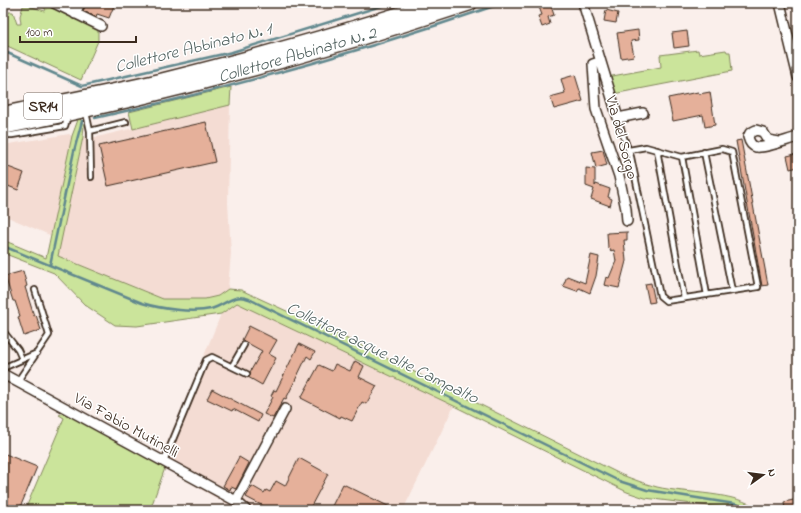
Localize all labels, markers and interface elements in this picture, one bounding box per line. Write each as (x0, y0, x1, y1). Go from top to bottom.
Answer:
water label: Collettore Abbinato N. 1 (113, 16, 277, 80)
scale bar (20, 18, 136, 44)
water label: Collettore Abbinato N. 2 (215, 20, 381, 90)
text: 100 m (26, 24, 53, 42)
street label: Via del Sorgo (598, 92, 644, 182)
road number: SR14 (24, 93, 62, 119)
water label: Collettore acque alte Campalto (282, 296, 484, 411)
street label: Via Fabio Mutinelli (68, 386, 183, 465)
north arrow (743, 455, 783, 495)
text: N (763, 467, 780, 478)

